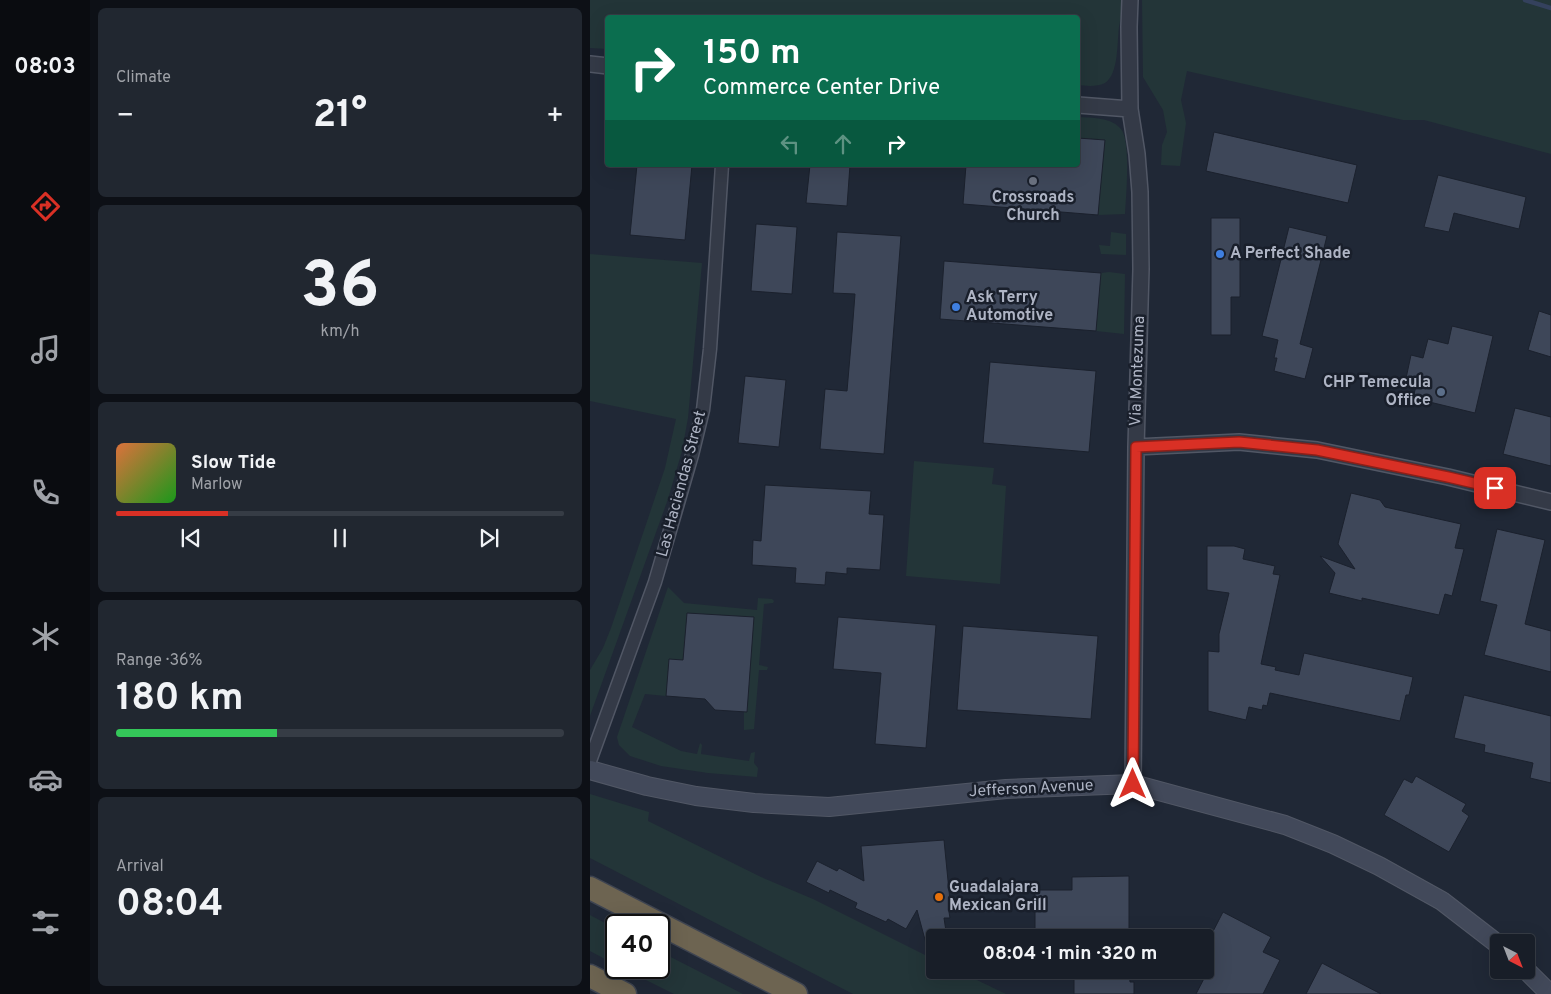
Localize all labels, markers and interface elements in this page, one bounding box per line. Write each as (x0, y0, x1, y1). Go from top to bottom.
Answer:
text: 150 m (703, 32, 801, 76)
icon: right (620, 35, 685, 100)
text: 08:03 (14, 54, 76, 81)
text: Climate (116, 68, 171, 88)
text: Commerce Center Drive (703, 75, 940, 102)
text: 21° (313, 92, 367, 141)
text: − (116, 99, 134, 135)
text: + (546, 99, 564, 135)
icon: left (776, 130, 804, 158)
icon: ahead (829, 130, 857, 158)
icon: right (882, 130, 910, 158)
marker: Crossroads Church (1027, 175, 1039, 187)
place label: Crossroads Church (992, 188, 1074, 226)
icon: directions (28, 189, 63, 224)
place label: A Perfect Shade (1230, 244, 1351, 264)
text: 36 (301, 248, 379, 330)
marker: A Perfect Shade (1214, 248, 1226, 260)
place label: Ask Terry Automotive (966, 288, 1053, 326)
marker: Ask Terry Automotive (950, 301, 962, 313)
street label: Via Montezuma (1126, 315, 1150, 427)
text: km/h (321, 322, 359, 342)
icon: music (28, 332, 63, 367)
place label: CHP Temecula Office (1323, 373, 1431, 411)
marker: CHP Temecula Office (1435, 386, 1447, 398)
street label: Las Haciendas Street (653, 409, 711, 559)
text: Slow Tide (191, 451, 276, 475)
pin (1474, 467, 1516, 509)
icon: arrive (1481, 474, 1509, 502)
icon: phone (28, 475, 63, 510)
text: Marlow (191, 475, 243, 495)
icon: previous (177, 524, 205, 552)
icon: pause (326, 524, 354, 552)
icon: next (475, 524, 503, 552)
icon: climate (28, 619, 63, 654)
text: Range · 36% (116, 651, 203, 671)
text: 180 km (116, 675, 244, 724)
position arrow (1106, 757, 1158, 809)
icon: car (28, 762, 63, 797)
street label: Jefferson Avenue (968, 776, 1094, 802)
text: Arrival (116, 857, 164, 877)
place label: Guadalajara Mexican Grill (949, 878, 1047, 916)
text: 08:04 (116, 881, 224, 930)
marker: Guadalajara Mexican Grill (933, 891, 945, 903)
icon: filters (28, 905, 63, 940)
speed limit sign: 40 (605, 914, 670, 979)
north arrow (1490, 934, 1535, 979)
map controls (1490, 934, 1535, 979)
text: 08:04 · 1 min · 320 m (983, 942, 1157, 966)

